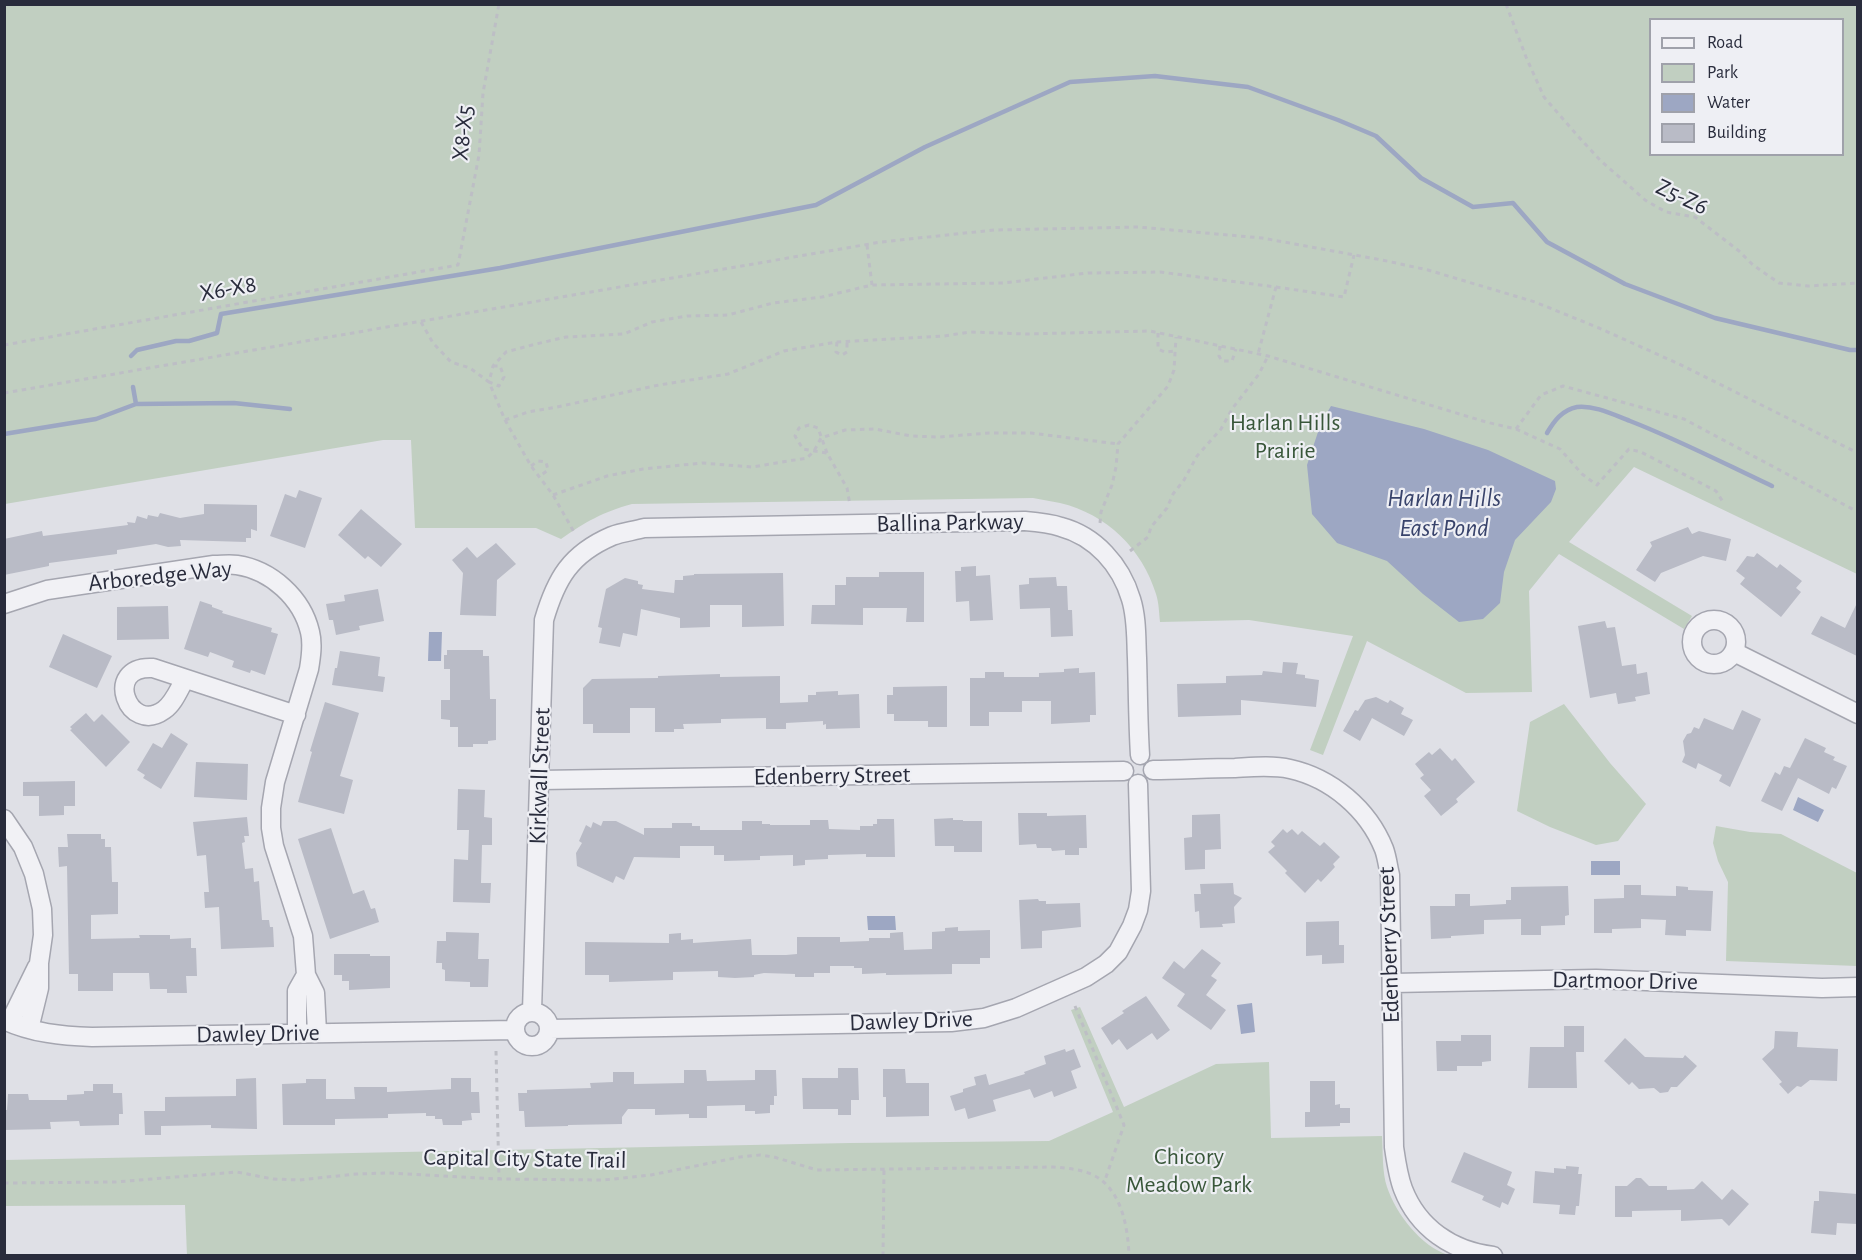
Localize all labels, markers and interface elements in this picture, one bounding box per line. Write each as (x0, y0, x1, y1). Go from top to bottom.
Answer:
legend (1649, 18, 1844, 156)
text: Road (1707, 34, 1743, 52)
text: Park (1707, 64, 1738, 82)
text: Water (1707, 94, 1750, 112)
street label: X8-X5 (446, 104, 480, 162)
text: Building (1707, 124, 1766, 142)
street label: Z5-Z6 (1651, 173, 1713, 221)
street label: X6-X8 (197, 270, 259, 308)
park label: Harlan Hills Prairie (1230, 409, 1340, 465)
water label: Harlan Hills East Pond (1387, 482, 1501, 544)
street label: Ballina Parkway (876, 507, 1024, 539)
street label: Arboredge Way (87, 554, 233, 598)
street label: Kirkwall Street (523, 707, 557, 845)
street label: Edenberry Street (753, 760, 911, 792)
street label: Edenberry Street (1372, 866, 1406, 1024)
street label: Dartmoor Drive (1552, 965, 1698, 997)
street label: Dawley Drive (849, 1004, 973, 1038)
street label: Dawley Drive (196, 1019, 320, 1049)
street label: Capital City State Trail (423, 1143, 627, 1175)
park label: Chicory Meadow Park (1126, 1143, 1252, 1199)

